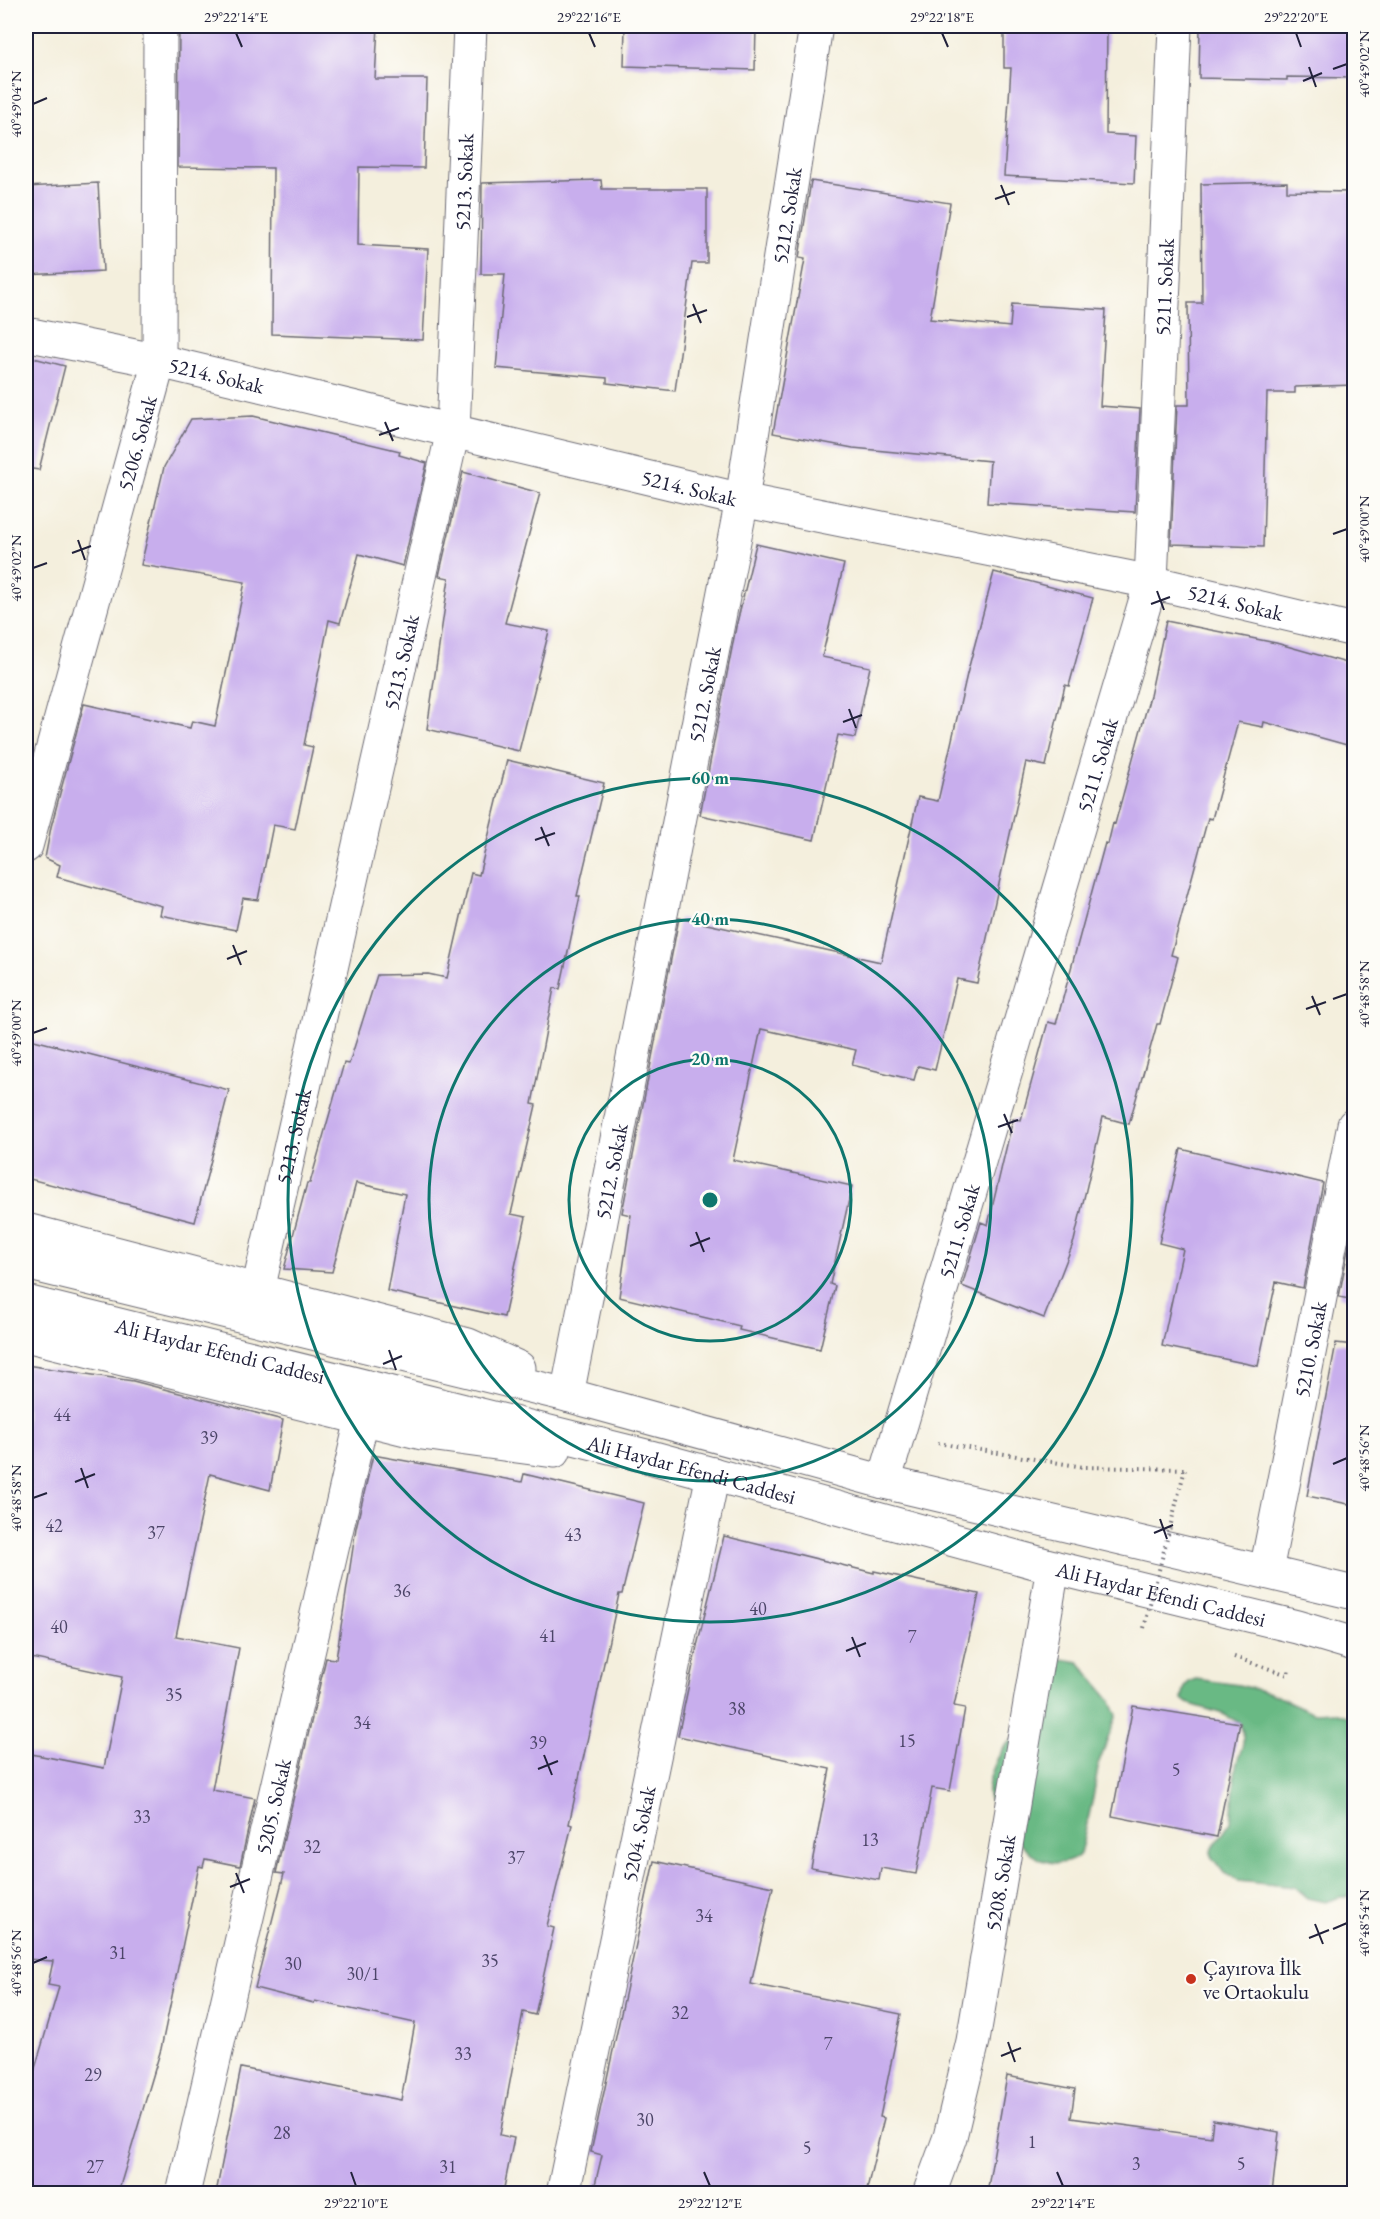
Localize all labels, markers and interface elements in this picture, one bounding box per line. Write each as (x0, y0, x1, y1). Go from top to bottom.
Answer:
text: 29°22'14"E (204, 7, 269, 26)
text: 29°22'16"E (557, 7, 622, 26)
text: 29°22'18"E (910, 7, 975, 26)
text: 29°22'20"E (1264, 7, 1329, 26)
text: 40°49'02"N (1354, 30, 1373, 98)
text: 40°49'04"N (6, 70, 25, 138)
street label: 5213. Sokak (448, 132, 479, 231)
street label: 5212. Sokak (766, 164, 807, 266)
street label: 5211. Sokak (1148, 237, 1179, 336)
street label: 5214. Sokak (166, 350, 268, 399)
street label: 5206. Sokak (111, 391, 163, 493)
street label: 5214. Sokak (639, 463, 741, 512)
text: 40°49'00"N (1354, 495, 1373, 563)
text: 40°49'02"N (6, 534, 25, 602)
street label: 5214. Sokak (1185, 578, 1287, 627)
street label: 5213. Sokak (377, 610, 425, 712)
street label: 5212. Sokak (681, 643, 727, 745)
street label: 5211. Sokak (1070, 713, 1124, 815)
text: 60 m (691, 766, 729, 789)
text: 40 m (691, 907, 729, 930)
text: 40°48'58"N (1354, 960, 1373, 1028)
text: 40°49'00"N (6, 999, 25, 1067)
text: 20 m (691, 1047, 729, 1070)
street label: 5213. Sokak (269, 1084, 317, 1186)
street label: 5212. Sokak (588, 1120, 634, 1222)
street label: 5211. Sokak (932, 1179, 986, 1281)
centre of rings (700, 1190, 720, 1210)
street label: 5210. Sokak (1287, 1298, 1333, 1400)
street label: Ali Haydar Efendi Caddesi (111, 1311, 328, 1389)
house number: 44 (53, 1403, 71, 1426)
text: 40°48'56"N (1354, 1424, 1373, 1492)
house number: 39 (200, 1426, 218, 1449)
street label: Ali Haydar Efendi Caddesi (583, 1428, 799, 1510)
text: 40°48'58"N (6, 1464, 25, 1532)
house number: 42 (45, 1514, 63, 1537)
house number: 37 (147, 1521, 165, 1544)
house number: 43 (564, 1523, 582, 1546)
street label: Ali Haydar Efendi Caddesi (1052, 1555, 1269, 1632)
house number: 36 (393, 1579, 411, 1602)
house number: 40 (749, 1597, 767, 1620)
house number: 40 (50, 1615, 68, 1638)
house number: 41 (539, 1624, 557, 1647)
house number: 7 (908, 1625, 917, 1648)
house number: 35 (165, 1683, 183, 1706)
house number: 38 (728, 1697, 746, 1720)
house number: 34 (353, 1711, 371, 1734)
house number: 15 (898, 1729, 916, 1752)
house number: 39 (529, 1731, 547, 1754)
street label: 5205. Sokak (248, 1755, 297, 1857)
house number: 5 (1172, 1758, 1180, 1781)
street label: 5204. Sokak (615, 1782, 661, 1884)
house number: 33 (133, 1805, 151, 1828)
house number: 13 (861, 1828, 879, 1851)
street label: 5208. Sokak (978, 1831, 1021, 1933)
house number: 32 (303, 1835, 321, 1858)
house number: 37 (507, 1846, 525, 1869)
text: 40°48'54"N (1354, 1889, 1373, 1957)
house number: 34 (695, 1904, 713, 1927)
text: 40°48'56"N (6, 1929, 25, 1997)
house number: 31 (109, 1941, 127, 1964)
house number: 35 (481, 1949, 499, 1972)
house number: 30 (284, 1952, 302, 1975)
place label: Çayırova İlk ve Ortaokulu (1203, 1954, 1309, 2005)
house number: 30/1 (346, 1962, 380, 1985)
marker: Çayırova İlk ve Ortaokulu (1184, 1972, 1198, 1986)
house number: 32 (671, 2001, 689, 2024)
house number: 7 (824, 2032, 833, 2055)
house number: 33 (454, 2042, 472, 2065)
house number: 29 (84, 2063, 102, 2086)
house number: 30 (636, 2108, 654, 2131)
house number: 28 (273, 2121, 291, 2144)
house number: 1 (1028, 2130, 1036, 2153)
house number: 5 (803, 2136, 811, 2159)
house number: 3 (1132, 2152, 1140, 2175)
house number: 5 (1237, 2152, 1245, 2175)
house number: 27 (86, 2155, 104, 2178)
house number: 31 (439, 2155, 457, 2178)
text: 29°22'10"E (324, 2193, 389, 2212)
text: 29°22'12"E (678, 2193, 743, 2212)
text: 29°22'14"E (1031, 2193, 1096, 2212)

